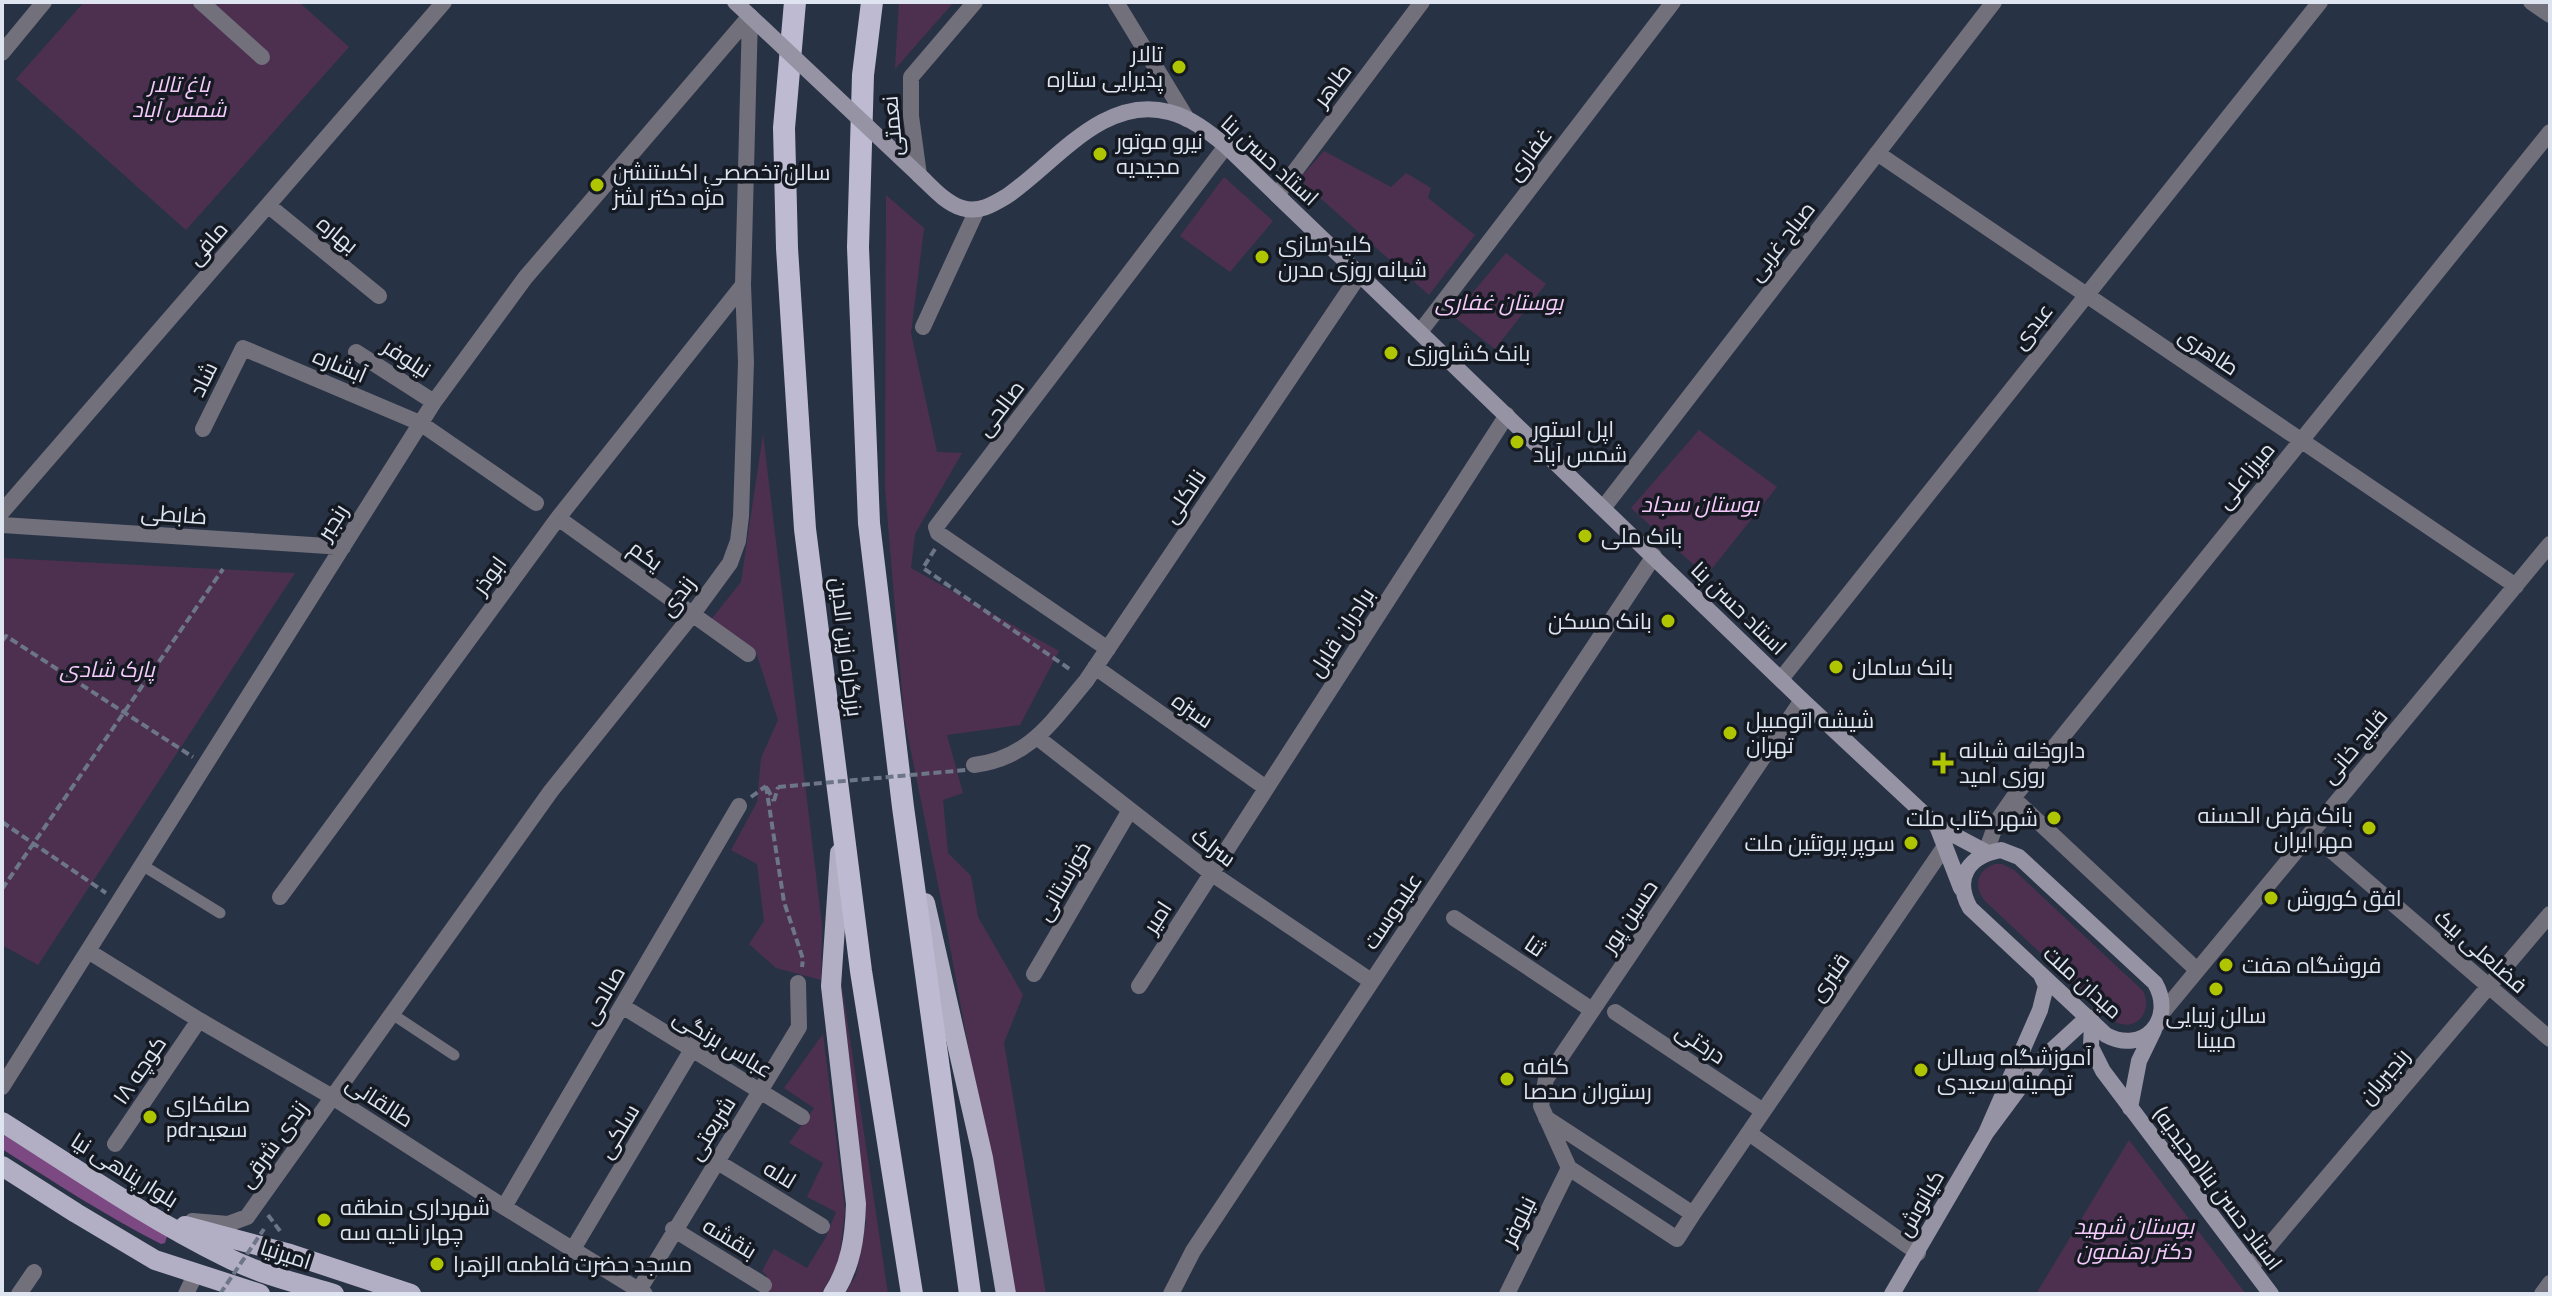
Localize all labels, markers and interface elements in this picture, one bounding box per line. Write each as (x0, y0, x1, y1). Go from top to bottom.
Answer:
place label: تالار پذیرایی ستاره (1047, 33, 1163, 100)
street label: طاهر (1300, 54, 1363, 118)
marker: تالار پذیرایی ستاره (1170, 58, 1188, 76)
park label: باغ تالار شمس آباد (132, 63, 227, 130)
street label: نعمتی (868, 94, 916, 158)
street label: استاد حسن بنا (1210, 103, 1330, 217)
street label: غفاری (1494, 118, 1564, 190)
place label: نیرو موتور مجیدیه (1114, 120, 1203, 187)
marker: نیرو موتور مجیدیه (1091, 145, 1109, 163)
place label: سالن تخصصی اکستنشن مژه دکتر لشز (611, 151, 830, 218)
marker: سالن تخصصی اکستنشن مژه دکتر لشز (588, 176, 606, 194)
street label: صباح غربی (1736, 191, 1826, 291)
street label: بهاره (307, 203, 369, 265)
street label: مافی (175, 211, 239, 275)
place label: کلید سازی شبانه روزی مدرن (1278, 223, 1427, 290)
marker: کلید سازی شبانه روزی مدرن (1253, 248, 1271, 266)
park label: بوستان غفاری (1435, 281, 1564, 323)
street label: عبدی (2000, 293, 2064, 359)
street label: طاهری (2170, 315, 2248, 387)
street label: نیلوفر (372, 325, 440, 390)
place label: بانک کشاورزی (1407, 332, 1531, 374)
street label: آبشاره (306, 335, 374, 395)
marker: بانک کشاورزی (1382, 344, 1400, 362)
street label: شاد (176, 354, 230, 404)
street label: صالحی (964, 370, 1036, 446)
place label: اپل استور شمس آباد (1531, 408, 1627, 475)
street label: میرزاعلی (2204, 431, 2286, 519)
marker: اپل استور شمس آباد (1508, 433, 1526, 451)
street label: نانکلی (1150, 460, 1218, 532)
park label: بوستان سجاد (1641, 483, 1760, 525)
street label: ضابطی (139, 491, 209, 537)
street label: رنجبر (303, 495, 360, 551)
place label: بانک ملی (1601, 515, 1682, 557)
marker: بانک ملی (1576, 527, 1594, 545)
street label: یکم (620, 528, 673, 582)
street label: ابوذر (459, 546, 518, 606)
street label: استاد حسن بنا (1680, 550, 1798, 666)
street label: زندی (647, 566, 707, 626)
street label: بزرگراه زین الدین (818, 575, 876, 719)
street label: برادران قابل (1296, 578, 1386, 686)
place label: بانک مسکن (1548, 600, 1652, 642)
marker: بانک مسکن (1659, 612, 1677, 630)
place label: بانک سامان (1852, 646, 1953, 688)
park label: پارک شادی (59, 648, 156, 690)
marker: بانک سامان (1827, 658, 1845, 676)
street label: سبزه (1163, 680, 1223, 740)
street label: قلیچ خانی (2309, 698, 2399, 794)
place label: شیشه اتومبیل تهران (1746, 699, 1874, 766)
marker: شیشه اتومبیل تهران (1721, 724, 1739, 742)
place label: داروخانه شبانه روزی امید (1959, 729, 2085, 796)
marker: داروخانه شبانه روزی امید (1934, 754, 1952, 772)
place label: بانک قرض الحسنه مهر ایران (2198, 794, 2353, 861)
place label: شهر کتاب ملت (1906, 797, 2038, 839)
marker: شهر کتاب ملت (2045, 809, 2063, 827)
street label: سرلک (1182, 816, 1246, 878)
marker: بانک قرض الحسنه مهر ایران (2360, 819, 2378, 837)
place label: سوپر پروتئین ملت (1744, 822, 1895, 864)
street label: خوزستانی (1023, 833, 1103, 929)
marker: سوپر پروتئین ملت (1902, 834, 1920, 852)
street label: علیدوست (1350, 864, 1434, 958)
street label: حسین پور (1587, 870, 1669, 963)
place label: افق کوروش (2287, 877, 2402, 919)
marker: افق کوروش (2262, 889, 2280, 907)
street label: امیر (1129, 892, 1184, 944)
street label: فضلعلی بیک (2424, 898, 2538, 1004)
street label: ثنا (1515, 923, 1555, 969)
street label: میدان ملت (2033, 934, 2133, 1030)
street label: قنبری (1797, 943, 1861, 1011)
place label: فروشگاه هفت (2242, 944, 2381, 986)
marker: فروشگاه هفت (2217, 956, 2235, 974)
street label: صالحی (569, 957, 637, 1033)
marker: سالن زیبایی مبینا (2207, 980, 2225, 998)
place label: سالن زیبایی مبینا (2166, 994, 2266, 1061)
street label: عباس برنگی (665, 996, 781, 1090)
street label: درختی (1667, 1010, 1735, 1076)
street label: کوچه ۱۸ (100, 1026, 178, 1114)
place label: آموزشگاه وسالن تهمینه سعیدی (1937, 1036, 2092, 1103)
street label: رنجبریان (2347, 1038, 2421, 1114)
place label: کافه رستوران صدصا (1523, 1045, 1652, 1112)
marker: آموزشگاه وسالن تهمینه سعیدی (1912, 1061, 1930, 1079)
street label: طالقانی (337, 1063, 423, 1139)
marker: کافه رستوران صدصا (1498, 1070, 1516, 1088)
place label: صافکاری pdrسعید (166, 1083, 250, 1150)
street label: شریعتی (675, 1087, 747, 1169)
street label: زندی شرقی (226, 1091, 320, 1197)
street label: سلکی (585, 1095, 651, 1167)
street label: استاد حسن بنا(مجیدیه) (2142, 1096, 2294, 1280)
marker: صافکاری pdrسعید (141, 1108, 159, 1126)
street label: بلوار پناهی نیا (62, 1120, 188, 1220)
street label: لاله (755, 1148, 805, 1200)
street label: کیانوش (1884, 1161, 1956, 1245)
place label: شهرداری منطقه چهار ناحیه سه (340, 1186, 490, 1253)
street label: نیلوفر (1487, 1189, 1548, 1255)
street label: بنقشه (694, 1205, 766, 1271)
park label: بوستان شهید دکتر رهنمون (2074, 1205, 2195, 1272)
marker: شهرداری منطقه چهار ناحیه سه (315, 1211, 333, 1229)
street label: امیرنیا (255, 1226, 317, 1282)
place label: مسجد حضرت فاطمه الزهرا (453, 1243, 692, 1285)
marker: مسجد حضرت فاطمه الزهرا (428, 1255, 446, 1273)

